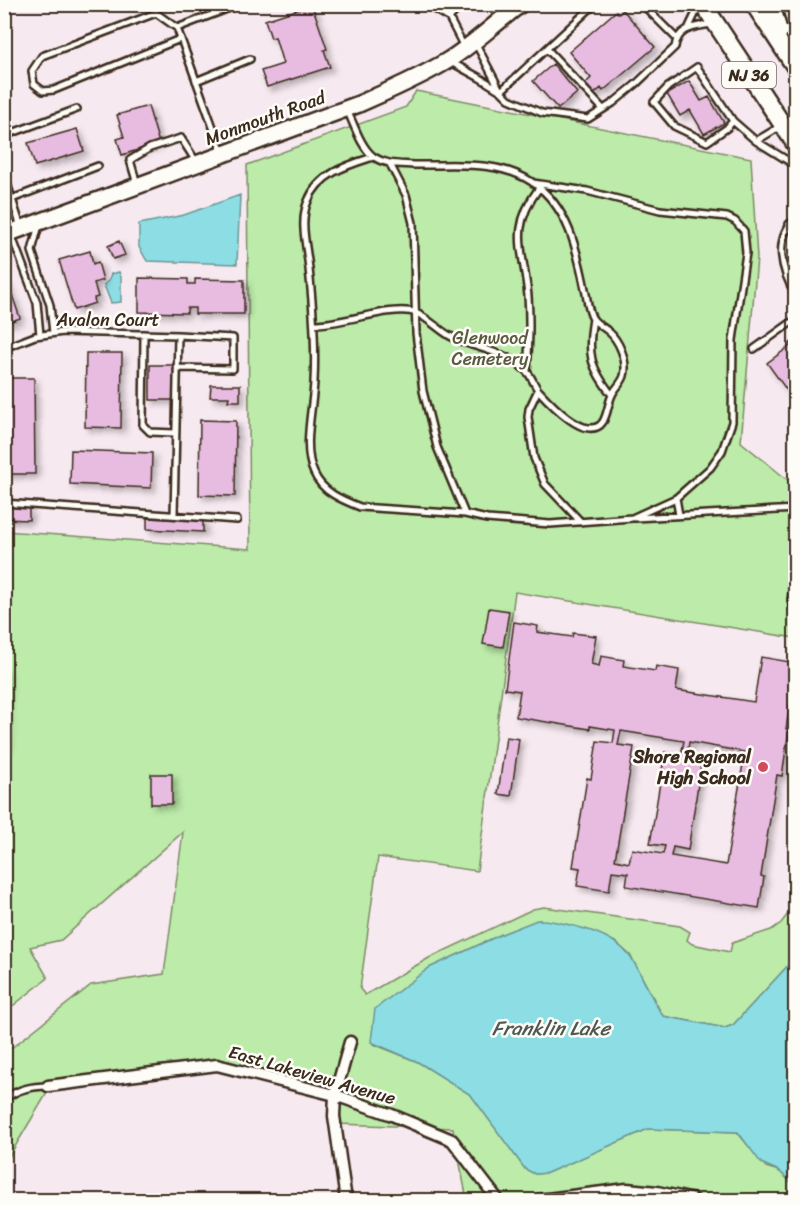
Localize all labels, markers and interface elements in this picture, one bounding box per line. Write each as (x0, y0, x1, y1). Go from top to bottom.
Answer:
road number: NJ 36 (722, 62, 776, 88)
street label: Monmouth Road (200, 81, 331, 155)
street label: Avalon Court (56, 304, 160, 336)
park label: Glenwood Cemetery (452, 322, 529, 375)
place label: Shore Regional High School (632, 741, 752, 794)
marker: Shore Regional High School (756, 760, 770, 774)
water label: Franklin Lake (492, 1011, 612, 1046)
street label: East Lakeview Avenue (225, 1036, 399, 1114)

